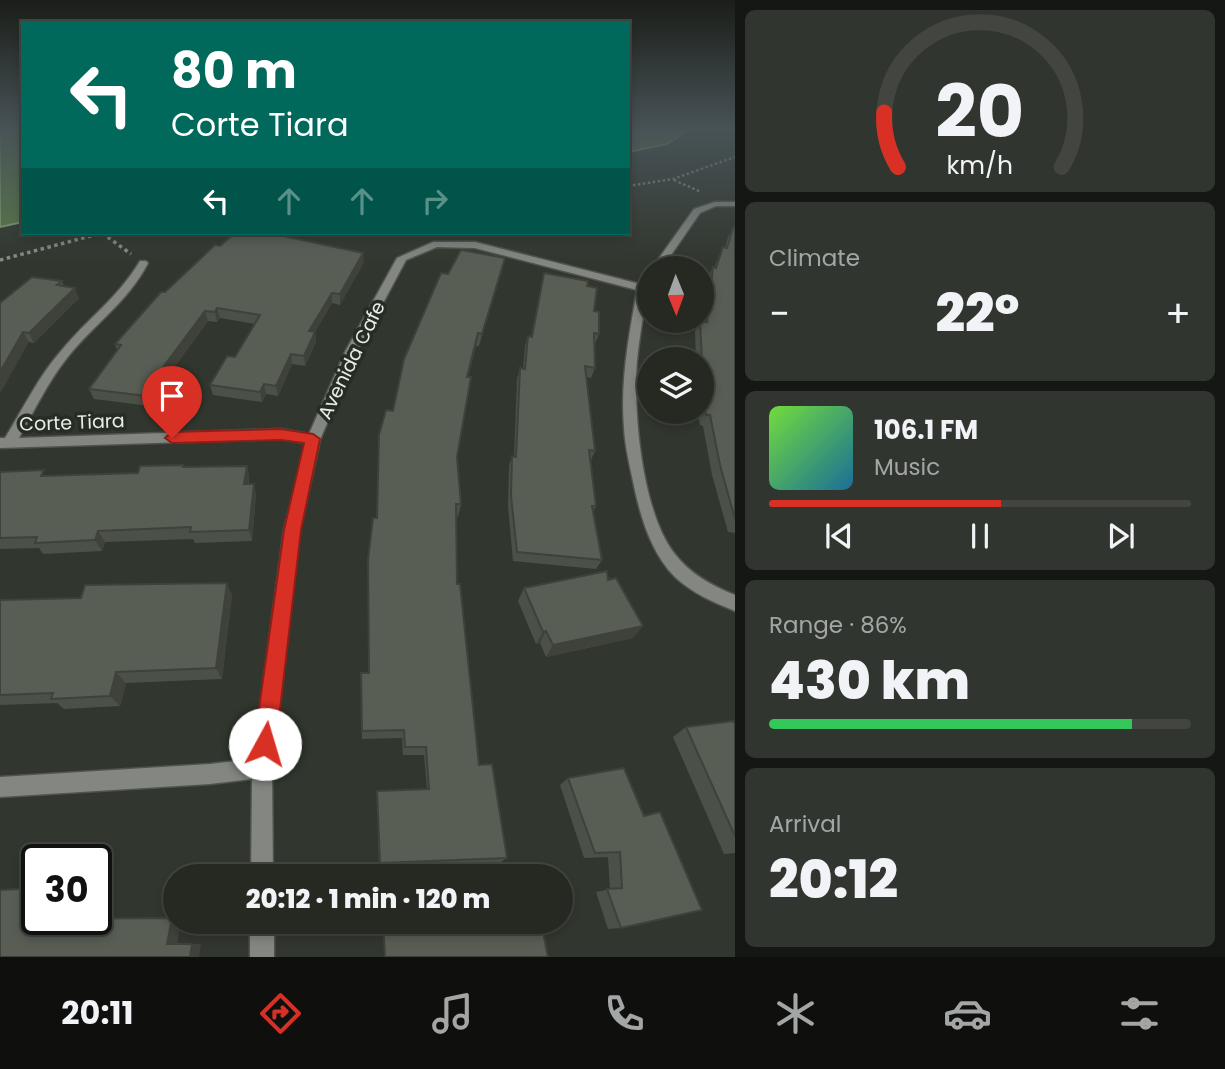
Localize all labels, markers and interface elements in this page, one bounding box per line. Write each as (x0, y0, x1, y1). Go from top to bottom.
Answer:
text: 80 m (171, 37, 297, 105)
icon: left (56, 49, 147, 140)
text: 20 (935, 61, 1025, 162)
text: Corte Tiara (171, 102, 349, 147)
text: km/h (947, 148, 1013, 183)
icon: left (197, 182, 235, 220)
icon: ahead (270, 182, 308, 220)
icon: ahead (343, 182, 381, 220)
icon: right (416, 182, 454, 220)
text: Climate (769, 242, 860, 274)
north arrow (637, 256, 714, 332)
map controls (637, 256, 714, 424)
text: 22° (935, 277, 1020, 350)
text: − (769, 287, 790, 340)
text: + (1165, 287, 1191, 340)
street label: Avenida Cafe (311, 297, 392, 424)
button: layers (637, 347, 714, 424)
pin (142, 366, 202, 438)
icon: arrive (153, 377, 191, 415)
street label: Corte Tiara (19, 407, 125, 438)
text: 106.1 FM (874, 412, 978, 448)
text: Music (874, 451, 940, 483)
icon: previous (820, 517, 858, 555)
icon: pause (961, 517, 999, 555)
icon: next (1102, 517, 1140, 555)
text: Range · 86% (769, 609, 907, 641)
text: 430 km (769, 644, 970, 717)
position arrow (228, 707, 302, 781)
text: Arrival (769, 808, 841, 840)
text: 20:12 (769, 843, 898, 916)
speed limit sign: 30 (21, 844, 112, 935)
text: 20:12 · 1 min · 120 m (246, 881, 490, 917)
icon: directions (256, 989, 305, 1038)
icon: music (428, 989, 477, 1038)
icon: phone (600, 989, 649, 1038)
icon: climate (771, 989, 820, 1038)
icon: car (943, 989, 992, 1038)
icon: filters (1115, 989, 1164, 1038)
text: 20:11 (61, 990, 134, 1035)

